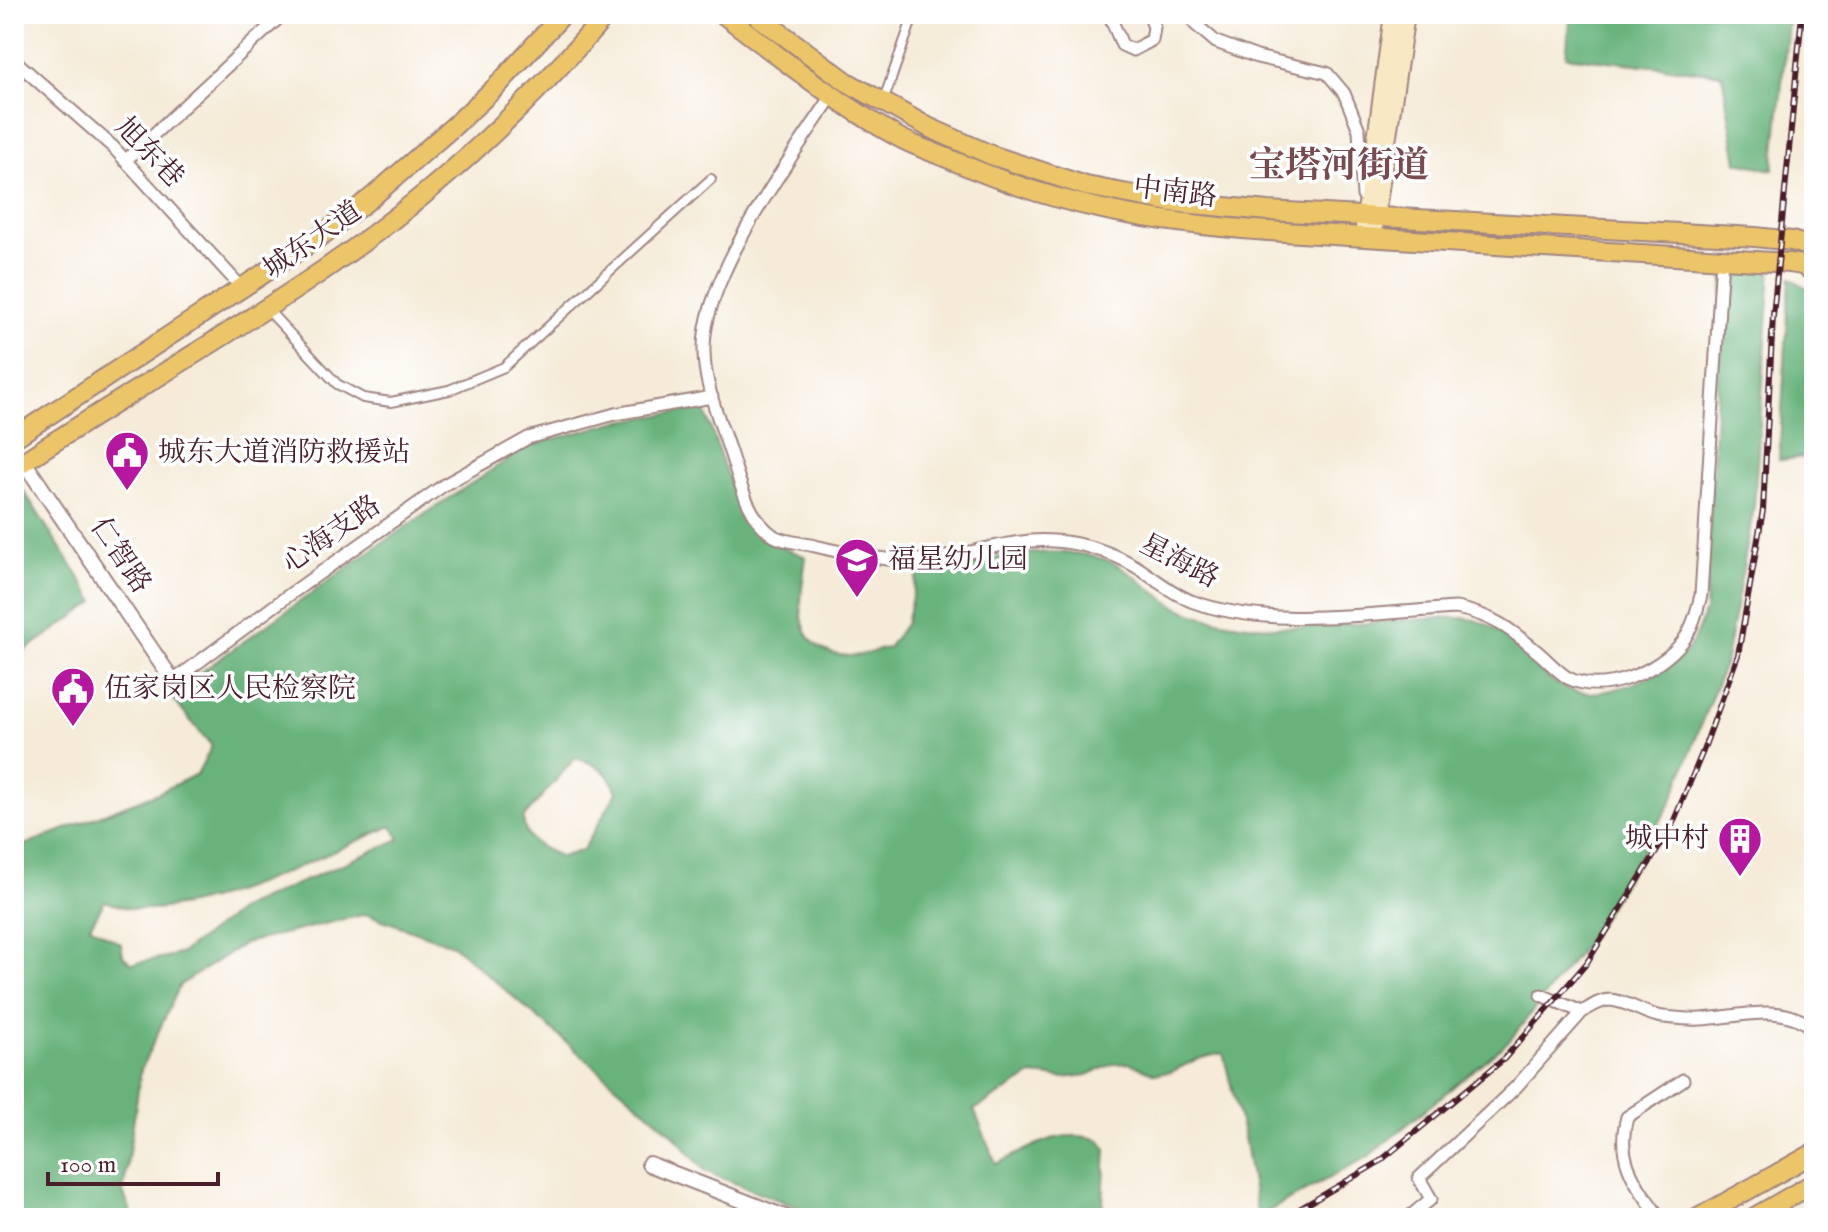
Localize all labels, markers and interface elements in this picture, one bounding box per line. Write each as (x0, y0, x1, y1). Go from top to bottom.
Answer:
street label: 旭东巷 (107, 111, 191, 195)
district label: 宝塔河街道 (1249, 144, 1429, 190)
street label: 中南路 (1131, 171, 1219, 215)
street label: 城东大道 (257, 195, 369, 287)
public building icon: 城东大道消防救援站 (103, 429, 151, 492)
place label: 城东大道消防救援站 (158, 436, 410, 471)
street label: 心海支路 (276, 489, 388, 581)
street label: 仁智路 (82, 511, 158, 601)
street label: 星海路 (1134, 527, 1224, 597)
school or university icon: 福星幼儿园 (833, 536, 881, 599)
place label: 福星幼儿园 (888, 543, 1028, 578)
public building icon: 伍家岗区人民检察院 (49, 665, 97, 728)
place label: 伍家岗区人民检察院 (104, 672, 356, 707)
building icon: 城中村 (1716, 815, 1764, 878)
place label: 城中村 (1625, 822, 1709, 857)
scale bar (48, 1136, 218, 1186)
text: 100 m (60, 1150, 116, 1181)

